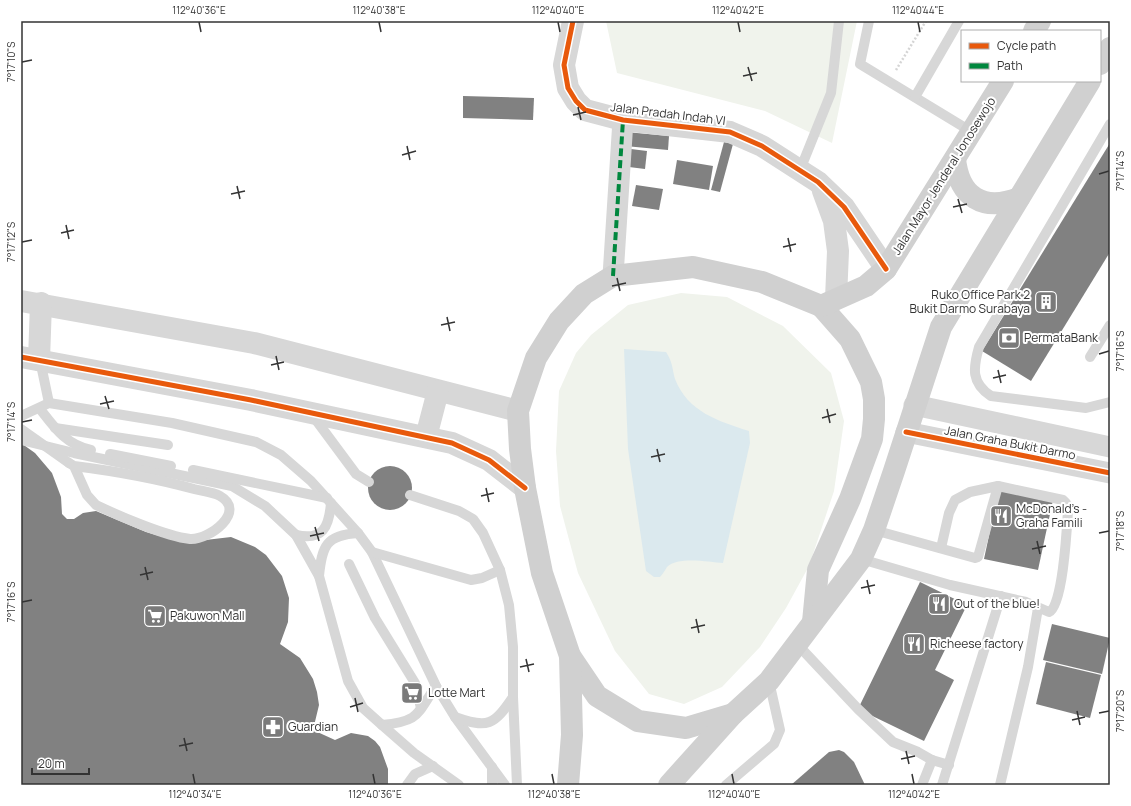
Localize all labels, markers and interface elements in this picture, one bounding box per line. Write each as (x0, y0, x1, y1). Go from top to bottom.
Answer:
text: 112°40'36"E (172, 3, 226, 17)
text: 112°40'38"E (352, 3, 406, 17)
text: 112°40'40"E (532, 3, 585, 17)
text: 112°40'42"E (712, 3, 764, 17)
text: 112°40'44"E (892, 3, 944, 17)
legend (961, 30, 1101, 82)
text: Cycle path (997, 37, 1056, 54)
text: 7°17'10"S (4, 42, 18, 82)
text: Path (997, 57, 1023, 74)
street label: Jalan Mayor Jenderal Jonosewojo (888, 94, 999, 258)
street label: Jalan Pradah Indah VI (610, 98, 727, 129)
text: 7°17'14"S (1113, 151, 1127, 191)
text: 7°17'12"S (4, 222, 18, 262)
place label: Ruko Office Park 2 Bukit Darmo Surabaya (909, 286, 1030, 317)
building icon: Ruko Office Park 2 Bukit Darmo Surabaya (1033, 289, 1059, 315)
bank icon: PermataBank (996, 325, 1022, 351)
place label: PermataBank (1024, 329, 1099, 346)
text: 7°17'16"S (1113, 331, 1127, 371)
text: 7°17'14"S (4, 402, 18, 442)
street label: Jalan Graha Bukit Darmo (943, 421, 1077, 464)
place label: McDonald's - Graha Famili (1016, 500, 1087, 531)
restaurant icon: McDonald's - Graha Famili (988, 503, 1014, 529)
text: 7°17'18"S (1113, 511, 1127, 551)
text: 7°17'16"S (4, 582, 18, 622)
restaurant icon: Out of the blue! (926, 591, 952, 617)
place label: Out of the blue! (954, 595, 1040, 612)
supermarket icon: Pakuwon Mall (142, 603, 168, 629)
place label: Pakuwon Mall (170, 607, 245, 624)
restaurant icon: Richeese factory (901, 631, 927, 657)
place label: Richeese factory (930, 635, 1024, 652)
supermarket icon: Lotte Mart (399, 680, 425, 706)
place label: Lotte Mart (428, 684, 486, 701)
text: 7°17'20"S (1113, 690, 1127, 732)
pharmacy icon: Guardian (260, 714, 286, 740)
place label: Guardian (288, 718, 338, 735)
scale bar (32, 750, 89, 776)
text: 20 m (38, 755, 65, 772)
text: 112°40'34"E (169, 787, 222, 801)
text: 112°40'36"E (348, 787, 402, 801)
text: 112°40'38"E (527, 787, 581, 801)
text: 112°40'40"E (708, 787, 761, 801)
text: 112°40'42"E (888, 787, 940, 801)

